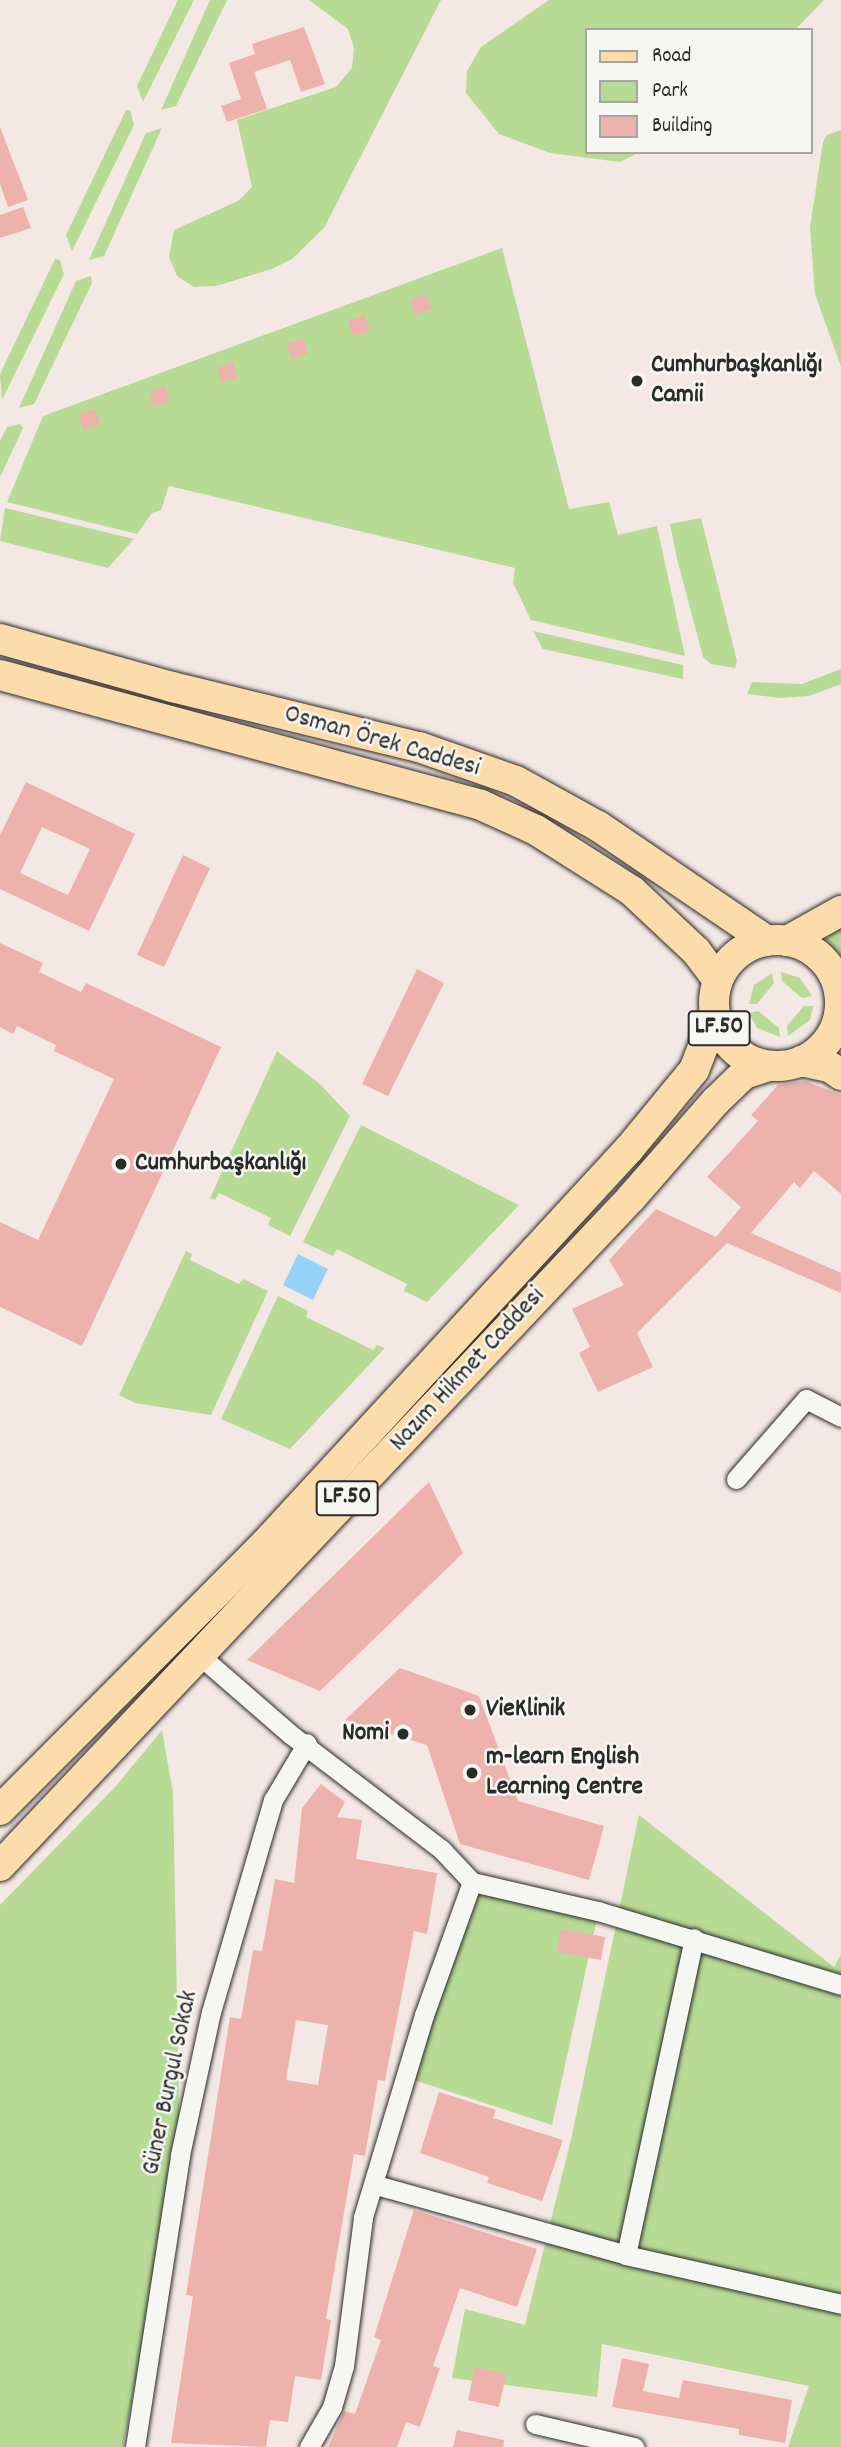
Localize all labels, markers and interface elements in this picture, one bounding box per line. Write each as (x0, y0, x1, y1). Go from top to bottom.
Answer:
legend (586, 28, 813, 154)
text: Road (652, 42, 691, 72)
text: Park (652, 77, 688, 107)
text: Building (652, 112, 712, 142)
place label: Cumhurbaşkanlığı Camii (651, 350, 822, 412)
marker: Cumhurbaşkanlığı Camii (629, 373, 645, 389)
street label: Osman Örek Caddesi (280, 699, 484, 785)
road number: LF.50 (688, 1008, 750, 1048)
place label: Cumhurbaşkanlığı (135, 1148, 306, 1180)
marker: Cumhurbaşkanlığı (113, 1156, 129, 1172)
street label: Nazım Hikmet Caddesi (384, 1281, 552, 1459)
road number: LF.50 (316, 1478, 378, 1518)
place label: VieKlinik (486, 1694, 565, 1726)
marker: VieKlinik (460, 1700, 480, 1720)
place label: Nomi (342, 1718, 389, 1750)
marker: Nomi (395, 1726, 411, 1742)
place label: m-learn English Learning Centre (486, 1742, 643, 1803)
marker: m-learn English Learning Centre (464, 1765, 480, 1781)
street label: Güner Burgul Sokak (136, 1988, 206, 2178)

